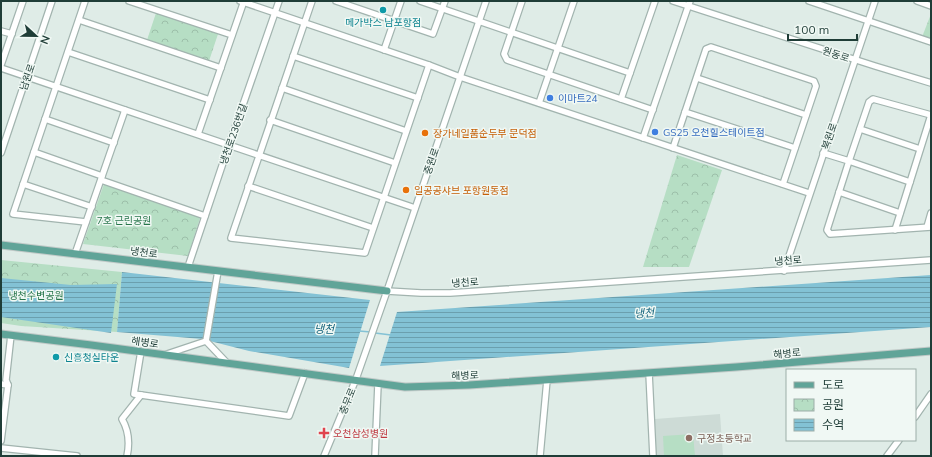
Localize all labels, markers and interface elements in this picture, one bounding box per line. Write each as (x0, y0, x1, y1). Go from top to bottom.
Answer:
marker: 메가박스 남포항점 (378, 5, 388, 15)
north arrow (16, 16, 56, 56)
place label: 메가박스 남포항점 (345, 16, 421, 29)
scale bar (788, 16, 857, 42)
text: 100 m (794, 22, 829, 37)
text: N (37, 33, 53, 46)
street label: 원동로 (821, 44, 851, 65)
street label: 남원로 (17, 62, 38, 92)
place label: 이마트24 (558, 92, 598, 105)
marker: 이마트24 (545, 93, 555, 103)
street label: 냉천로236번길 (217, 102, 250, 167)
street label: 북원로 (819, 121, 840, 151)
place label: GS25 오천힐스테이트점 (663, 126, 765, 139)
place label: 장가네일품순두부 문덕점 (433, 127, 537, 140)
marker: GS25 오천힐스테이트점 (650, 127, 660, 137)
marker: 장가네일품순두부 문덕점 (420, 128, 430, 138)
street label: 중원로 (421, 146, 442, 176)
place label: 일공공샤브 포항원동점 (414, 184, 509, 197)
marker: 일공공샤브 포항원동점 (401, 185, 411, 195)
park label: 7호 근린공원 (97, 214, 151, 227)
street label: 냉천로 (129, 244, 158, 261)
street label: 냉천로 (774, 253, 802, 268)
street label: 냉천로 (451, 275, 479, 290)
park label: 냉천수변공원 (8, 289, 64, 302)
water label: 냉천 (633, 305, 656, 321)
water label: 냉천 (314, 322, 336, 336)
street label: 해병로 (130, 334, 160, 351)
street label: 해병로 (773, 346, 801, 361)
place label: 신흥청실타운 (64, 351, 119, 364)
marker: 신흥청실타운 (51, 352, 61, 362)
street label: 해병로 (451, 369, 479, 382)
legend (786, 369, 916, 441)
text: 도로 (822, 377, 844, 392)
street label: 충무로 (336, 386, 359, 416)
text: 공원 (822, 397, 844, 412)
text: 수역 (822, 417, 844, 432)
marker: 오천삼성병원 (318, 427, 330, 439)
place label: 오천삼성병원 (333, 427, 388, 440)
place label: 구정초등학교 (697, 432, 752, 445)
marker: 구정초등학교 (684, 433, 694, 443)

